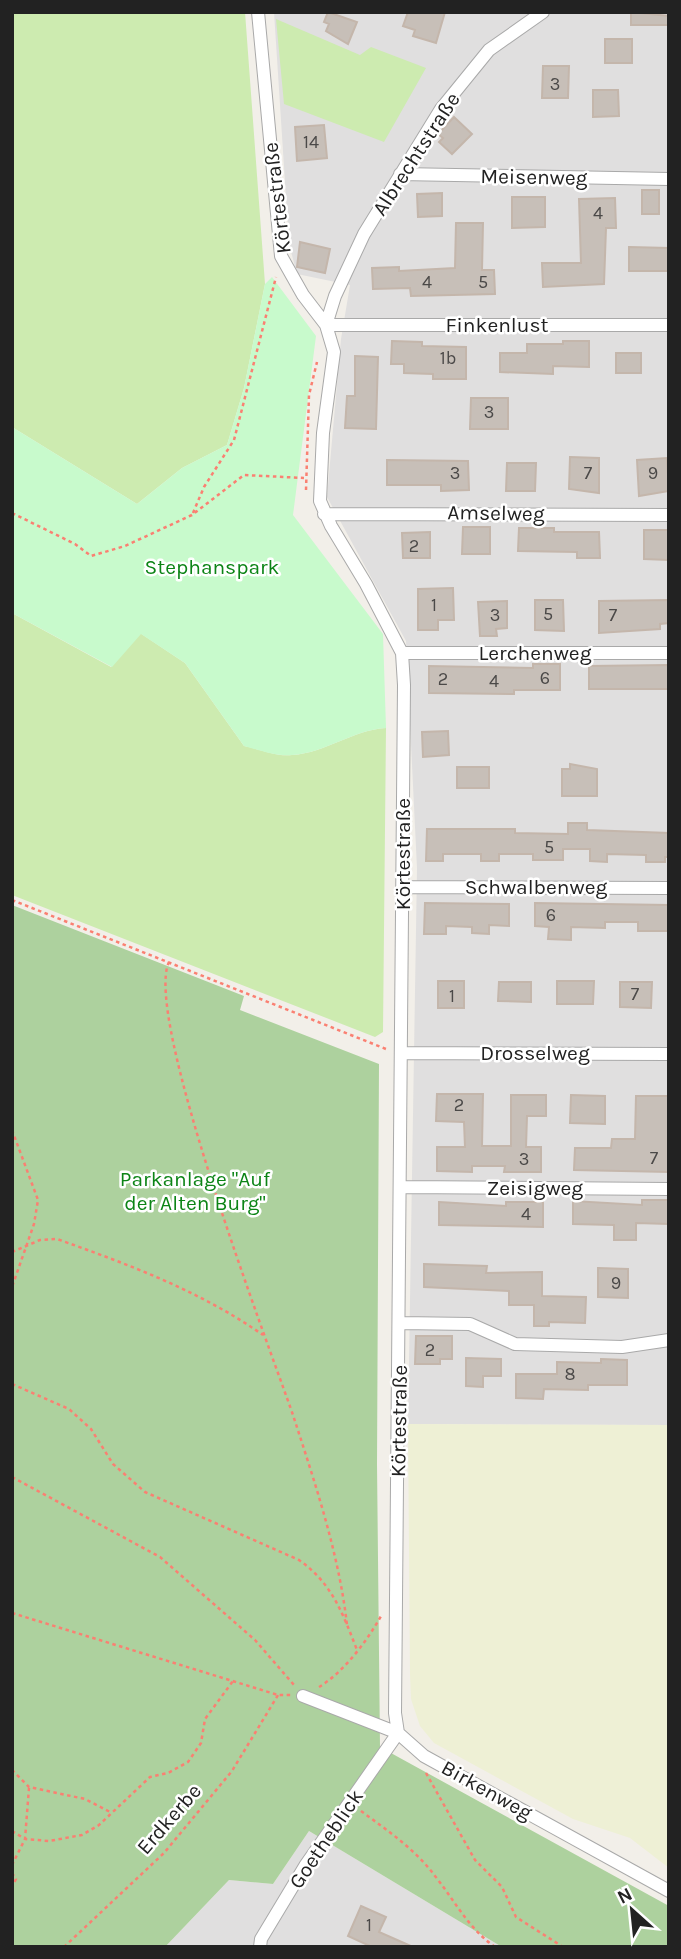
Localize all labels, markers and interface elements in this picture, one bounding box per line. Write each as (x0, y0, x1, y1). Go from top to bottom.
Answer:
house number: 3 (550, 73, 560, 95)
street label: Albrechtstraße (367, 88, 465, 220)
house number: 14 (303, 131, 319, 153)
street label: Körtestraße (258, 141, 296, 255)
street label: Meisenweg (480, 164, 588, 190)
house number: 4 (593, 202, 603, 224)
house number: 4 (422, 271, 432, 293)
house number: 5 (478, 271, 488, 293)
street label: Finkenlust (446, 313, 548, 337)
house number: 1b (440, 347, 456, 369)
house number: 3 (484, 401, 494, 423)
house number: 3 (450, 462, 460, 484)
house number: 7 (584, 462, 593, 484)
house number: 9 (648, 462, 658, 484)
street label: Amselweg (447, 500, 545, 526)
house number: 2 (409, 535, 419, 557)
park label: Stephanspark (145, 555, 280, 579)
house number: 1 (431, 594, 437, 616)
house number: 5 (543, 603, 553, 625)
house number: 3 (490, 604, 500, 626)
house number: 7 (609, 604, 618, 626)
street label: Lerchenweg (478, 641, 592, 665)
house number: 6 (540, 667, 550, 689)
house number: 2 (438, 668, 448, 690)
house number: 4 (489, 670, 499, 692)
street label: Körtestraße (391, 798, 415, 910)
house number: 5 (544, 836, 554, 858)
street label: Schwalbenweg (465, 875, 607, 899)
house number: 6 (546, 904, 556, 926)
house number: 7 (631, 983, 640, 1005)
house number: 1 (449, 985, 455, 1007)
street label: Drosselweg (480, 1041, 590, 1065)
house number: 2 (454, 1094, 464, 1116)
house number: 7 (650, 1147, 659, 1169)
house number: 3 (519, 1148, 529, 1170)
park label: Parkanlage "Auf der Alten Burg" (120, 1167, 271, 1215)
street label: Zeisigweg (487, 1176, 583, 1200)
house number: 4 (521, 1203, 531, 1225)
house number: 9 (611, 1272, 621, 1294)
house number: 2 (425, 1339, 435, 1361)
house number: 8 (564, 1363, 576, 1385)
street label: Körtestraße (386, 1365, 412, 1477)
street label: Birkenweg (437, 1755, 537, 1825)
street label: Erdkerbe (132, 1779, 206, 1859)
street label: Goetheblick (284, 1785, 368, 1893)
north arrow (597, 1875, 667, 1945)
text: N (614, 1883, 636, 1909)
house number: 1 (366, 1914, 372, 1936)

